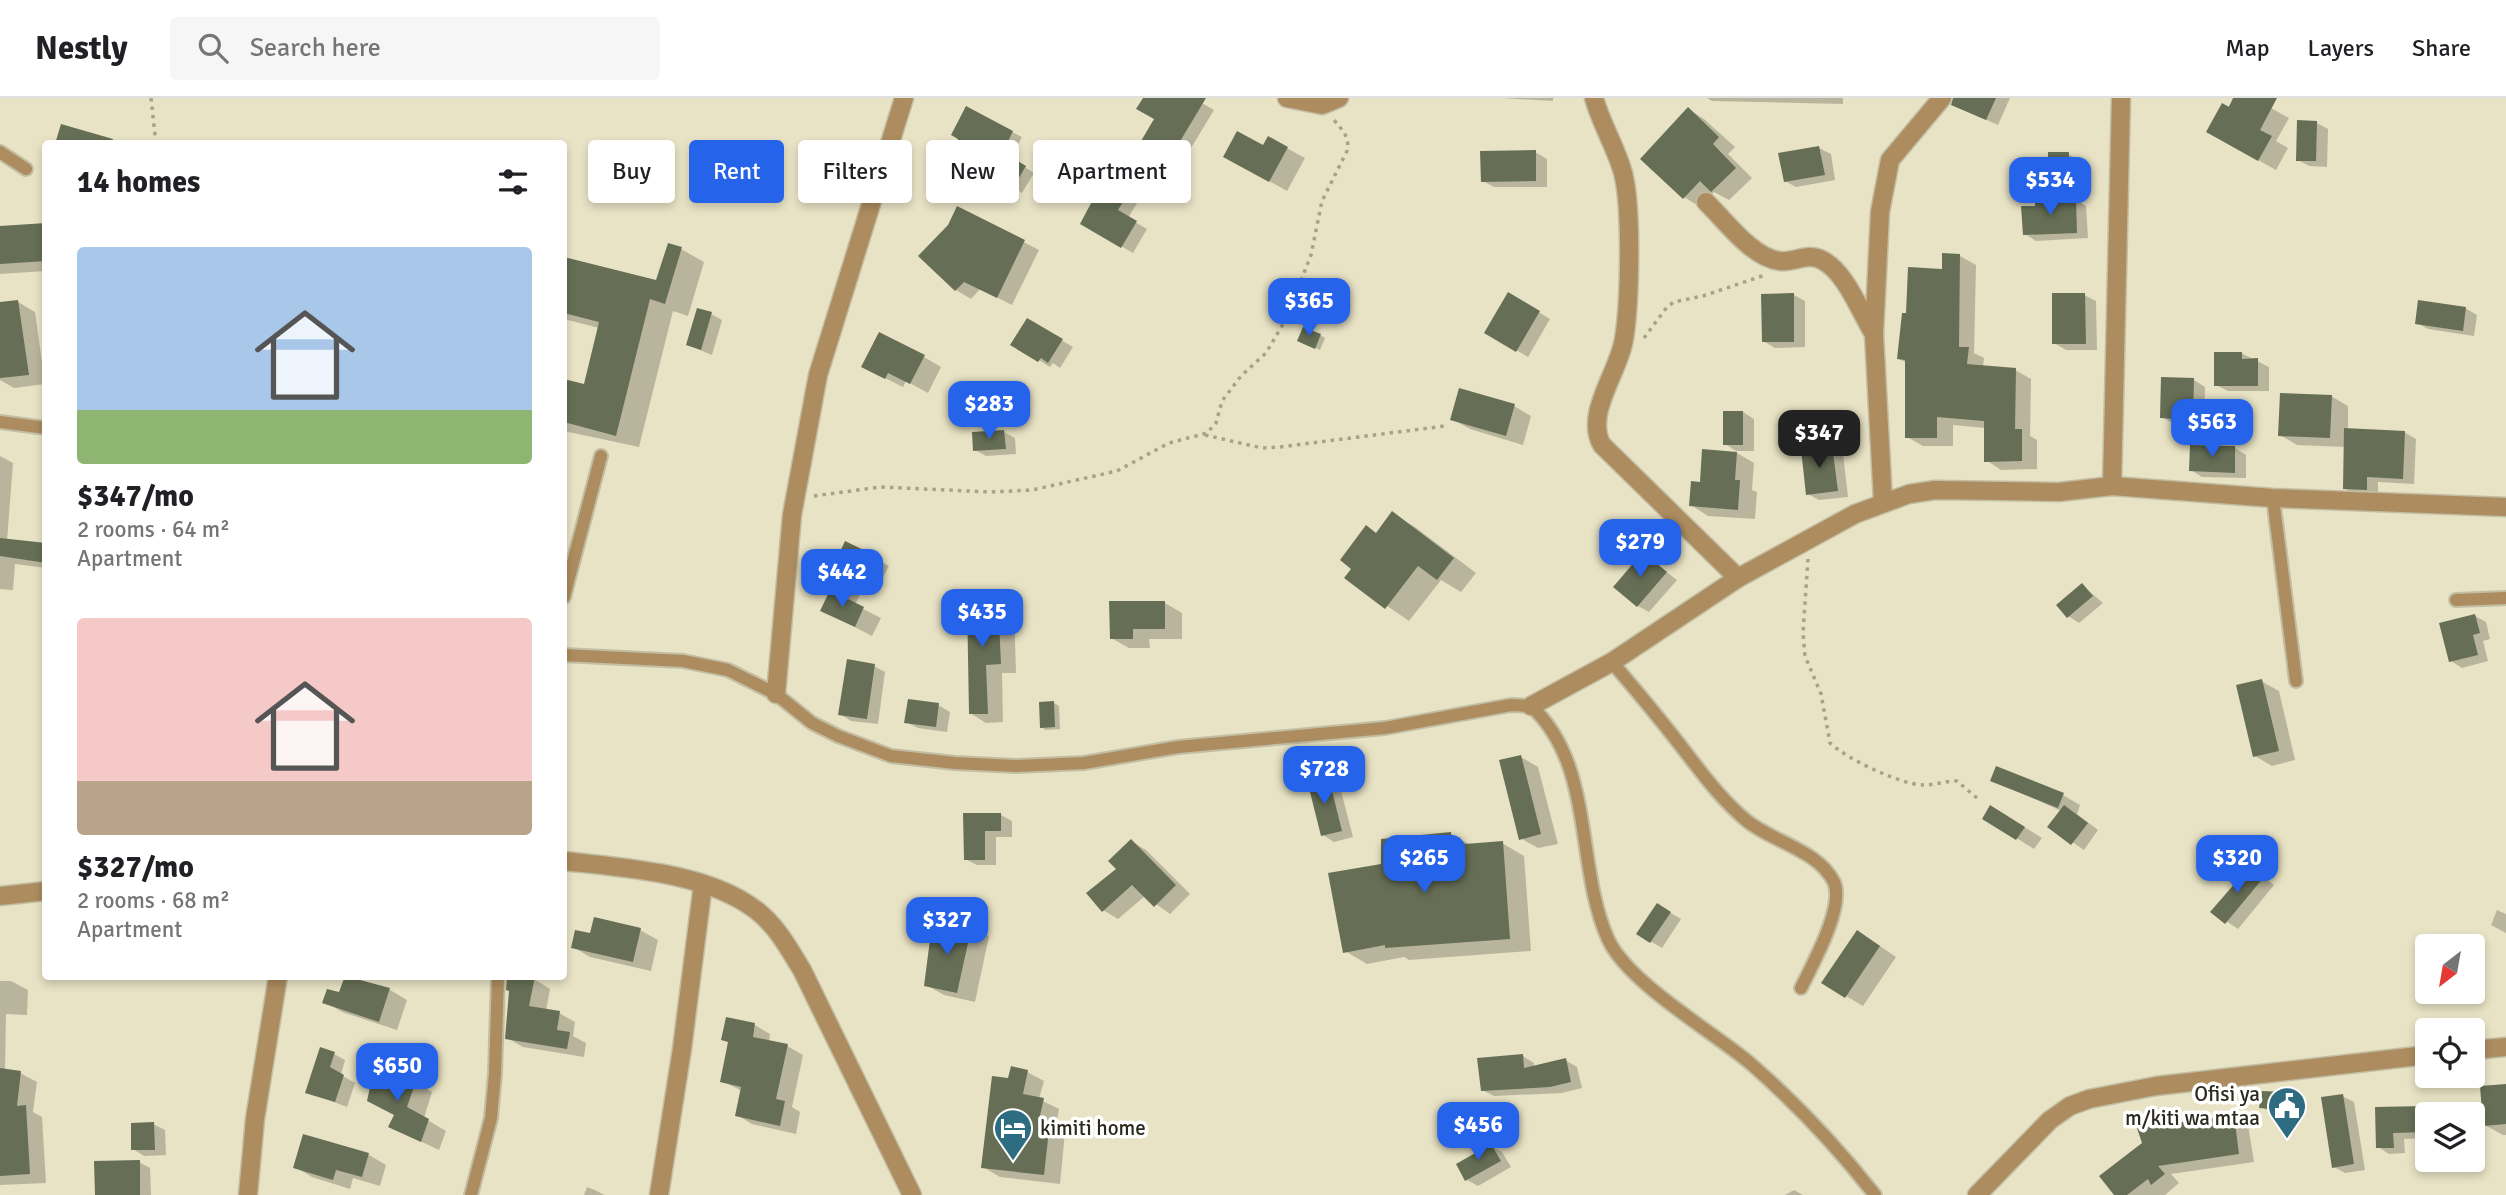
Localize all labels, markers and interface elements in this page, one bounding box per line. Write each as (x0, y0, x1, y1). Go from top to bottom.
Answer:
search box (170, 17, 660, 80)
text: Nestly (35, 28, 128, 69)
icon: search (194, 29, 232, 67)
text: Search here (250, 32, 381, 64)
text: Map (2225, 33, 2270, 63)
text: Layers (2308, 33, 2374, 63)
text: Share (2412, 33, 2471, 63)
chip: Buy (588, 140, 675, 203)
chip: Rent (689, 140, 784, 203)
chip: Filters (798, 140, 912, 203)
chip: New (926, 140, 1019, 203)
chip: Apartment (1033, 140, 1191, 203)
pin: $534 (2009, 158, 2091, 217)
icon: filters (494, 163, 532, 201)
text: 14 homes (77, 164, 200, 201)
text: $534 (2025, 165, 2075, 194)
pin: $365 (1268, 278, 1350, 338)
text: $365 (1284, 286, 1334, 315)
icon: home (242, 292, 368, 418)
pin: $283 (948, 382, 1030, 441)
text: $283 (964, 389, 1014, 418)
pin: $563 (2171, 400, 2253, 459)
text: $563 (2187, 407, 2237, 436)
pin: $347 (1778, 410, 1860, 470)
text: $347 (1794, 418, 1844, 447)
text: $347/mo (77, 478, 194, 515)
text: 2 rooms · 64 m² (77, 515, 230, 544)
pin: $279 (1599, 519, 1681, 579)
text: $279 (1615, 527, 1665, 556)
text: Apartment (77, 544, 182, 573)
pin: $442 (801, 550, 883, 609)
text: $442 (817, 557, 867, 586)
pin: $435 (941, 589, 1023, 649)
text: $435 (957, 597, 1007, 626)
icon: home (242, 663, 368, 789)
pin: $728 (1283, 746, 1365, 806)
text: $728 (1299, 754, 1349, 783)
pin: $265 (1383, 836, 1465, 895)
pin: $320 (2196, 836, 2278, 895)
text: $265 (1399, 843, 1449, 872)
text: $320 (2212, 843, 2262, 872)
text: $327/mo (77, 849, 194, 886)
text: 2 rooms · 68 m² (77, 886, 230, 915)
pin: $327 (906, 898, 988, 957)
text: $327 (922, 905, 972, 934)
text: Apartment (77, 915, 182, 944)
north arrow (2415, 934, 2485, 1004)
map controls (2415, 934, 2485, 1172)
button: locate (2415, 1018, 2485, 1088)
pin: $650 (356, 1044, 438, 1103)
text: $650 (372, 1051, 422, 1080)
place label: Ofisi ya m/kiti wa mtaa (2125, 1081, 2260, 1131)
public building icon: Ofisi ya m/kiti wa mtaa (2266, 1085, 2308, 1140)
pin: $456 (1437, 1102, 1519, 1162)
button: layers (2415, 1102, 2485, 1172)
hotel icon: kimiti home (992, 1107, 1034, 1162)
text: $456 (1453, 1110, 1503, 1139)
place label: kimiti home (1040, 1115, 1146, 1141)

